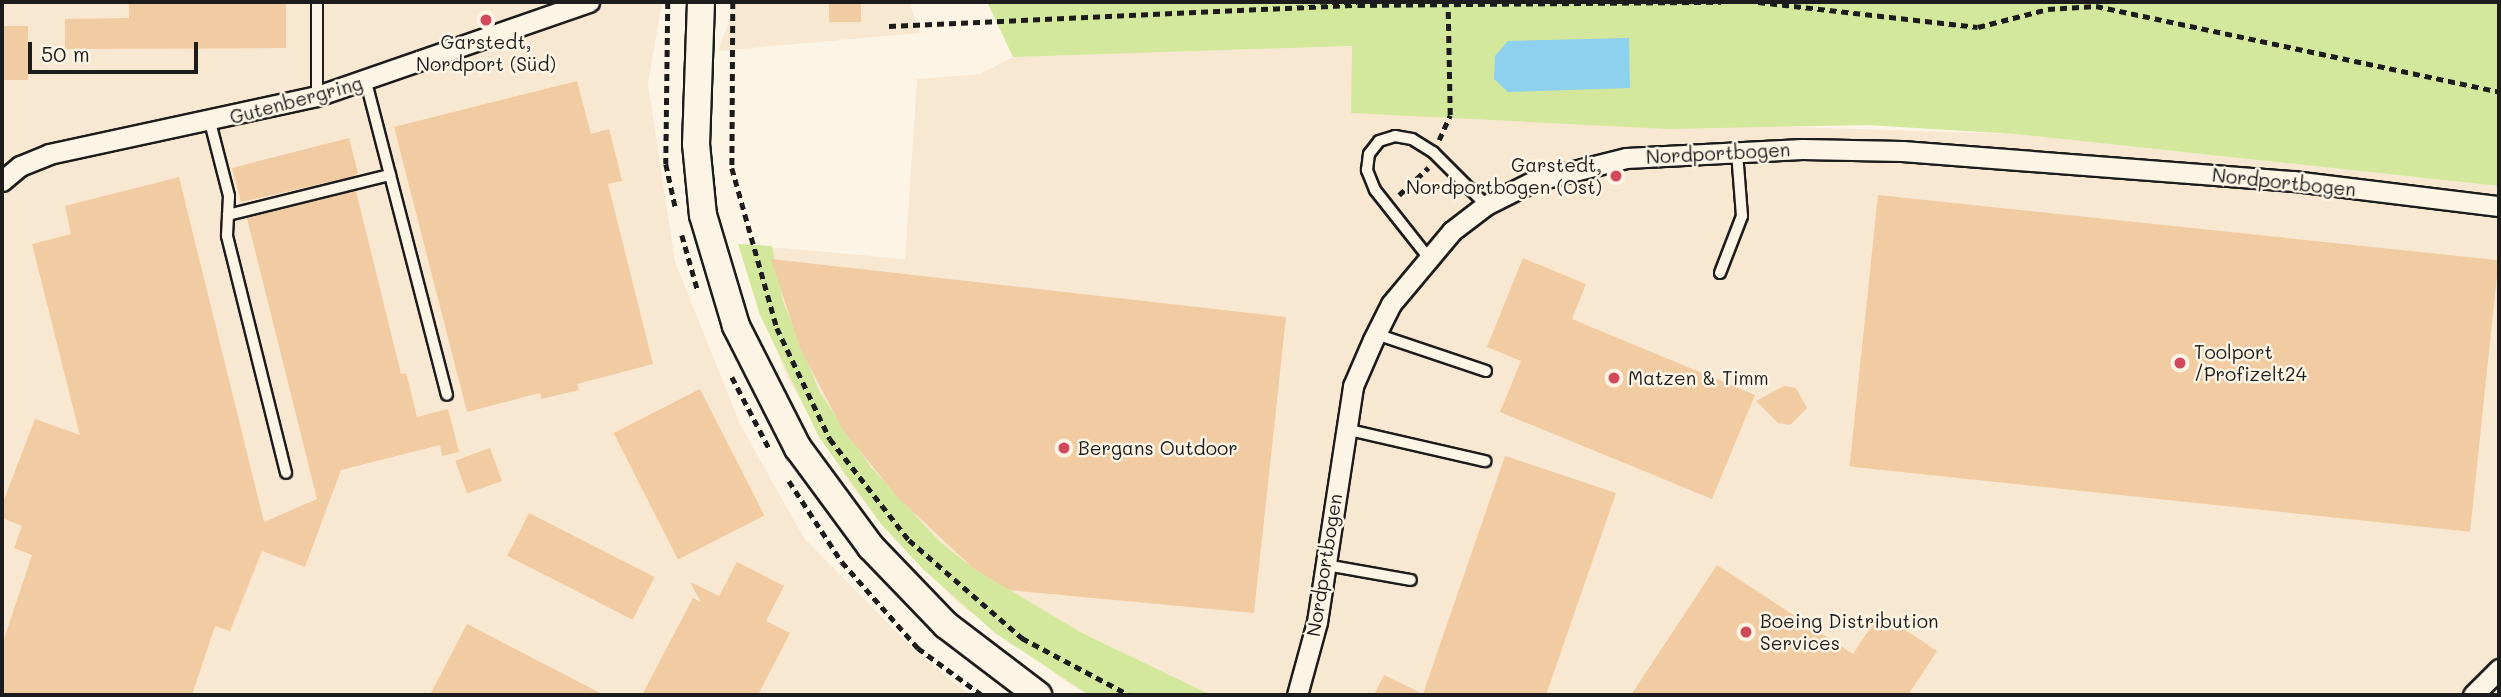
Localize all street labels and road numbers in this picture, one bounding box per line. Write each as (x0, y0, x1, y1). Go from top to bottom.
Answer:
street label: Gutenbergring (227, 71, 365, 129)
street label: Nordportbogen (1645, 138, 1791, 168)
street label: Nordportbogen (2211, 163, 2357, 201)
street label: Nordportbogen (1301, 492, 1347, 638)

